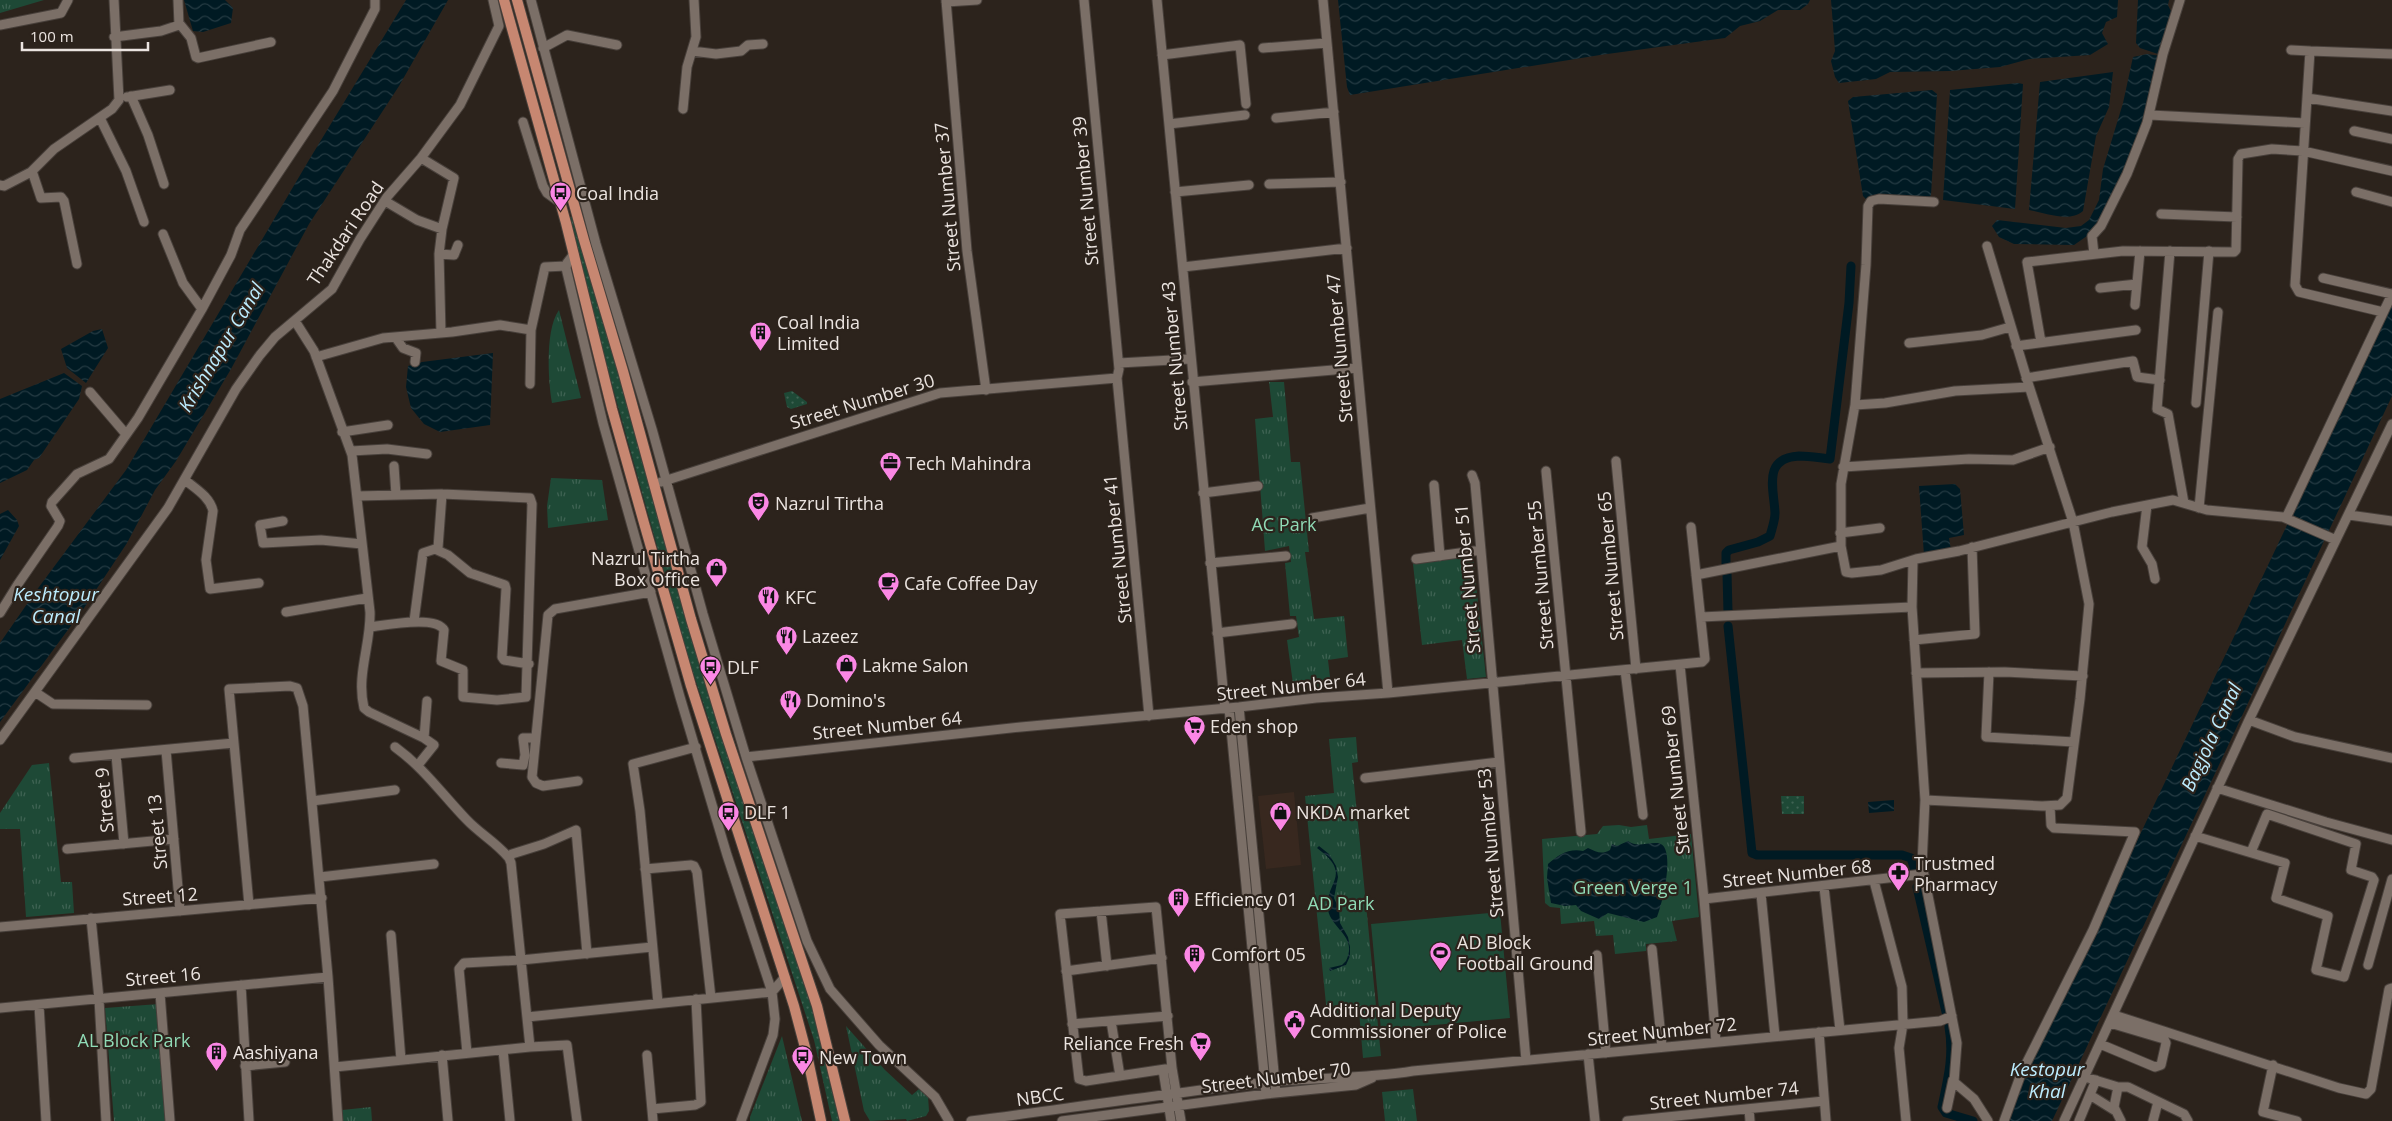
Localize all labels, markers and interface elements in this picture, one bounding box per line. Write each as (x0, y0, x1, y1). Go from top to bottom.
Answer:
scale bar (22, 20, 149, 52)
text: 100 m (30, 26, 74, 46)
street label: Street Number 39 (1067, 115, 1103, 267)
street label: Street Number 37 (929, 121, 965, 273)
street label: Thakdari Road (301, 176, 389, 290)
bus stop icon: Coal India (548, 181, 572, 212)
place label: Coal India (576, 181, 659, 205)
street label: Street Number 47 (1321, 272, 1357, 424)
water label: Krishnapur Canal (172, 276, 270, 417)
street label: Street Number 43 (1156, 280, 1192, 432)
place label: Coal India Limited (777, 310, 860, 355)
building icon: Coal India Limited (749, 320, 773, 351)
street label: Street Number 30 (787, 368, 937, 434)
office icon: Tech Mahindra (878, 451, 902, 482)
place label: Tech Mahindra (906, 451, 1032, 475)
street label: Street Number 41 (1097, 473, 1137, 625)
street label: Street Number 65 (1592, 490, 1628, 642)
theatre icon: Nazrul Tirtha (747, 491, 771, 522)
place label: Nazrul Tirtha (775, 491, 884, 515)
street label: Street Number 55 (1522, 499, 1558, 651)
street label: Street Number 51 (1449, 503, 1485, 655)
park label: AC Park (1251, 512, 1317, 536)
place label: Nazrul Tirtha Box Office (591, 546, 700, 591)
shop icon: Nazrul Tirtha Box Office (704, 556, 728, 587)
cafe icon: Cafe Coffee Day (876, 571, 900, 602)
place label: Cafe Coffee Day (904, 571, 1038, 595)
water label: Keshtopur Canal (13, 581, 100, 629)
restaurant icon: KFC (757, 585, 781, 616)
place label: KFC (785, 585, 817, 609)
restaurant icon: Lazeez (774, 624, 798, 655)
place label: Lazeez (802, 624, 859, 648)
shop icon: Lakme Salon (834, 653, 858, 684)
place label: Lakme Salon (862, 653, 969, 677)
bus stop icon: DLF (699, 655, 723, 686)
place label: DLF (727, 655, 759, 679)
street label: Street Number 64 (1215, 666, 1367, 706)
water label: Bagjola Canal (2175, 678, 2248, 795)
restaurant icon: Domino's (778, 688, 802, 719)
place label: Domino's (806, 688, 886, 712)
street label: Street Number 69 (1655, 704, 1695, 856)
street label: Street Number 64 (811, 705, 963, 745)
supermarket icon: Eden shop (1182, 714, 1206, 745)
place label: Eden shop (1210, 714, 1298, 738)
street label: Street 9 (89, 766, 119, 834)
street label: Street Number 53 (1472, 767, 1508, 919)
street label: Street 13 (142, 793, 172, 871)
bus stop icon: DLF 1 (716, 800, 740, 831)
place label: DLF 1 (744, 800, 791, 824)
shop icon: NKDA market (1268, 800, 1292, 831)
place label: NKDA market (1296, 800, 1410, 824)
place label: Trustmed Pharmacy (1914, 851, 1999, 896)
street label: Street Number 68 (1721, 853, 1873, 893)
pharmacy icon: Trustmed Pharmacy (1886, 861, 1910, 892)
park label: Green Verge 1 (1573, 875, 1693, 899)
street label: Street 12 (121, 881, 199, 911)
building icon: Efficiency 01 (1166, 887, 1190, 918)
place label: Efficiency 01 (1194, 887, 1298, 911)
park label: AD Park (1308, 891, 1375, 915)
place label: AD Block Football Ground (1457, 930, 1594, 975)
sports icon: AD Block Football Ground (1429, 940, 1453, 971)
building icon: Comfort 05 (1183, 942, 1207, 973)
place label: Comfort 05 (1211, 942, 1306, 966)
street label: Street 16 (124, 961, 202, 991)
place label: Additional Deputy Commissioner of Police (1310, 998, 1507, 1043)
public building icon: Additional Deputy Commissioner of Police (1282, 1008, 1306, 1039)
street label: Street Number 72 (1586, 1011, 1738, 1051)
park label: AL Block Park (78, 1028, 191, 1052)
place label: Reliance Fresh (1063, 1031, 1184, 1055)
supermarket icon: Reliance Fresh (1188, 1031, 1212, 1062)
building icon: Aashiyana (205, 1040, 229, 1071)
place label: Aashiyana (233, 1040, 319, 1064)
bus stop icon: New Town (791, 1045, 815, 1076)
place label: New Town (819, 1045, 907, 1069)
street label: Street Number 70 (1200, 1056, 1352, 1098)
water label: Kestopur Khal (2010, 1056, 2086, 1104)
street label: Street Number 74 (1648, 1075, 1800, 1115)
street label: NBCC (1015, 1081, 1065, 1111)

